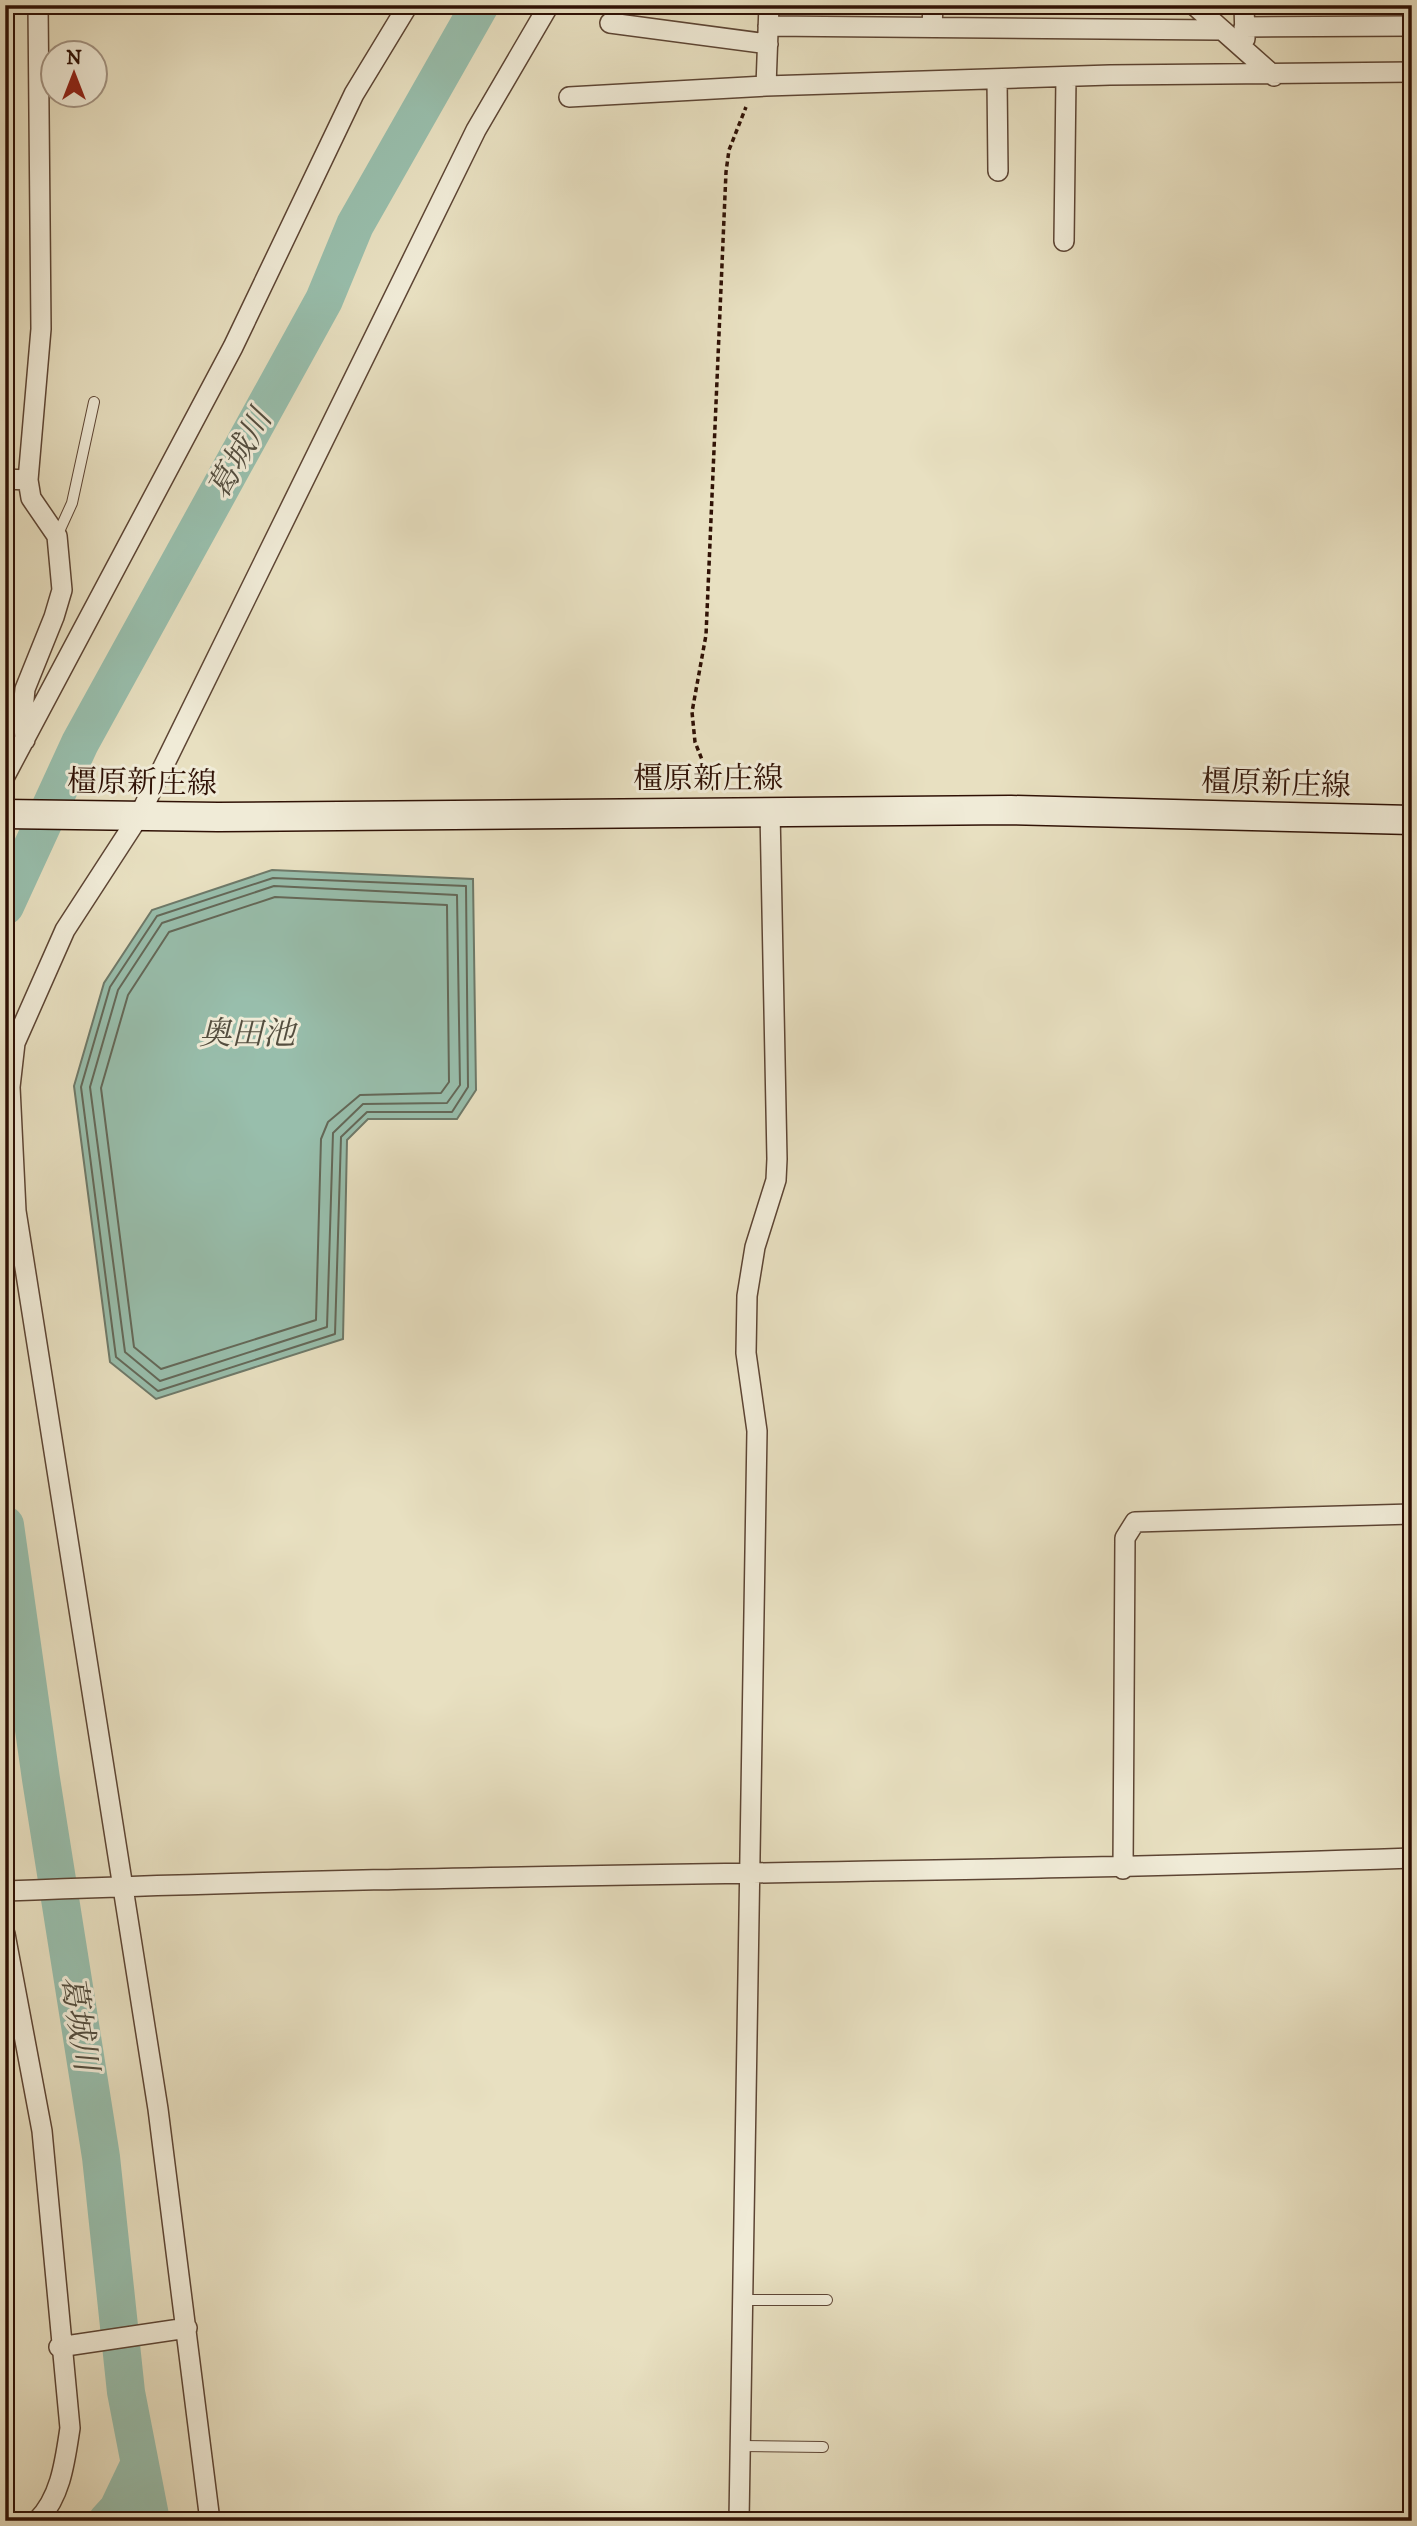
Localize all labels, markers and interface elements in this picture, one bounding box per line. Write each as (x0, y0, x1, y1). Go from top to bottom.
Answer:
north arrow (38, 38, 108, 108)
text: N (66, 47, 82, 70)
water label: 葛城川 (200, 401, 283, 507)
street label: 橿原新庄線 (633, 761, 783, 798)
street label: 橿原新庄線 (1200, 763, 1352, 806)
street label: 橿原新庄線 (67, 764, 217, 803)
water label: 奥田池 (199, 1015, 298, 1055)
water label: 葛城川 (51, 1973, 106, 2077)

